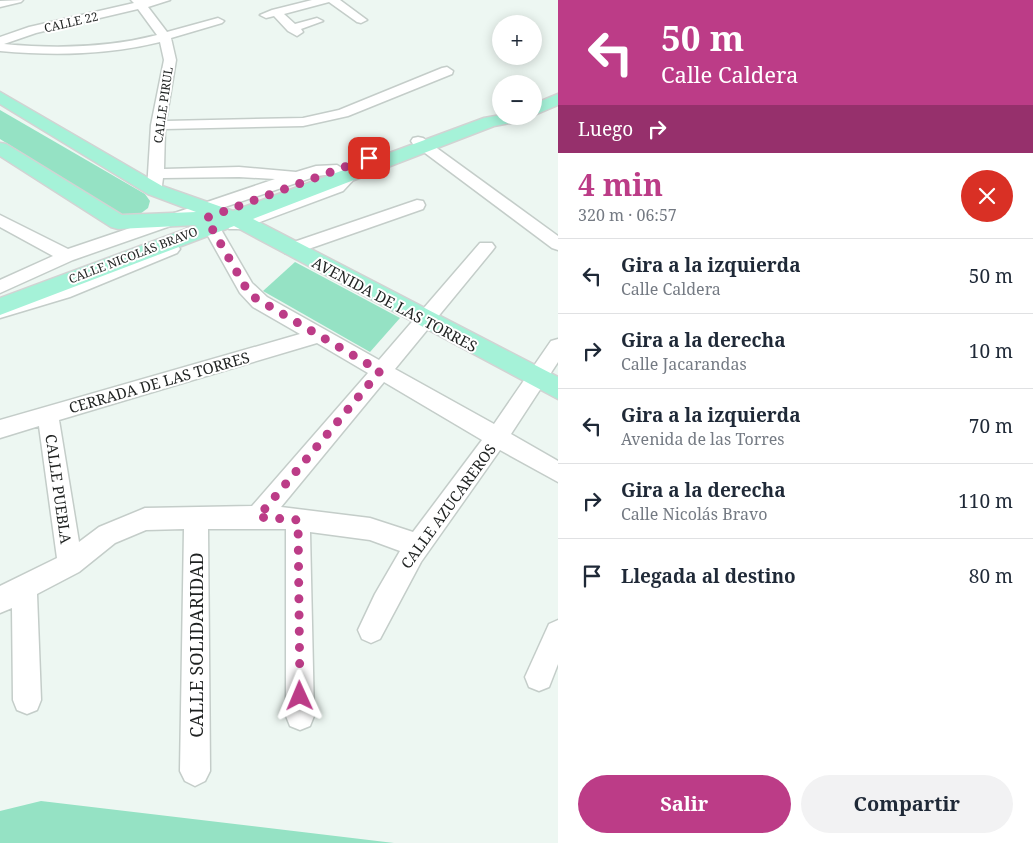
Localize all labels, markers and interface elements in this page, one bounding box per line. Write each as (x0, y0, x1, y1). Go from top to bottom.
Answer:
street label: CALLE 22 (42, 8, 100, 36)
text: 50 m (661, 14, 744, 61)
map controls (492, 15, 542, 125)
button: + (492, 15, 542, 65)
icon: left (578, 20, 643, 85)
text: Calle Caldera (661, 59, 798, 89)
street label: CALLE PIRUL (149, 66, 177, 144)
button: − (492, 75, 542, 125)
icon: right (643, 115, 671, 143)
text: Luego (578, 116, 633, 142)
pin (348, 137, 390, 179)
icon: arrive (355, 144, 383, 172)
text: 4 min (578, 164, 663, 205)
button: close (961, 170, 1013, 222)
text: 320 m · 06:57 (578, 204, 677, 226)
street label: CALLE NICOLÁS BRAVO (66, 223, 200, 287)
street label: AVENIDA DE LAS TORRES (309, 252, 481, 356)
text: Gira a la izquierda (621, 252, 801, 278)
icon: left (578, 262, 606, 290)
text: 50 m (969, 263, 1013, 289)
text: Calle Caldera (621, 278, 721, 300)
text: Gira a la derecha (621, 327, 786, 353)
icon: right (578, 337, 606, 365)
text: 10 m (969, 338, 1013, 364)
street label: CERRADA DE LAS TORRES (66, 347, 252, 417)
text: Calle Jacarandas (621, 353, 747, 375)
text: Gira a la izquierda (621, 402, 801, 428)
icon: left (578, 412, 606, 440)
text: 70 m (969, 413, 1013, 439)
text: Avenida de las Torres (621, 428, 785, 450)
street label: CALLE PUEBLA (41, 433, 77, 546)
street label: CALLE AZUCAREROS (396, 440, 500, 572)
text: Gira a la derecha (621, 477, 786, 503)
icon: right (578, 487, 606, 515)
text: 110 m (958, 488, 1013, 514)
text: Calle Nicolás Bravo (621, 503, 767, 525)
street label: CALLE SOLIDARIDAD (184, 552, 208, 738)
icon: arrive (578, 562, 606, 590)
text: Llegada al destino (621, 563, 796, 589)
text: 80 m (969, 563, 1013, 589)
position arrow (273, 669, 325, 721)
button: Salir (578, 775, 791, 833)
button: Compartir (801, 775, 1013, 833)

